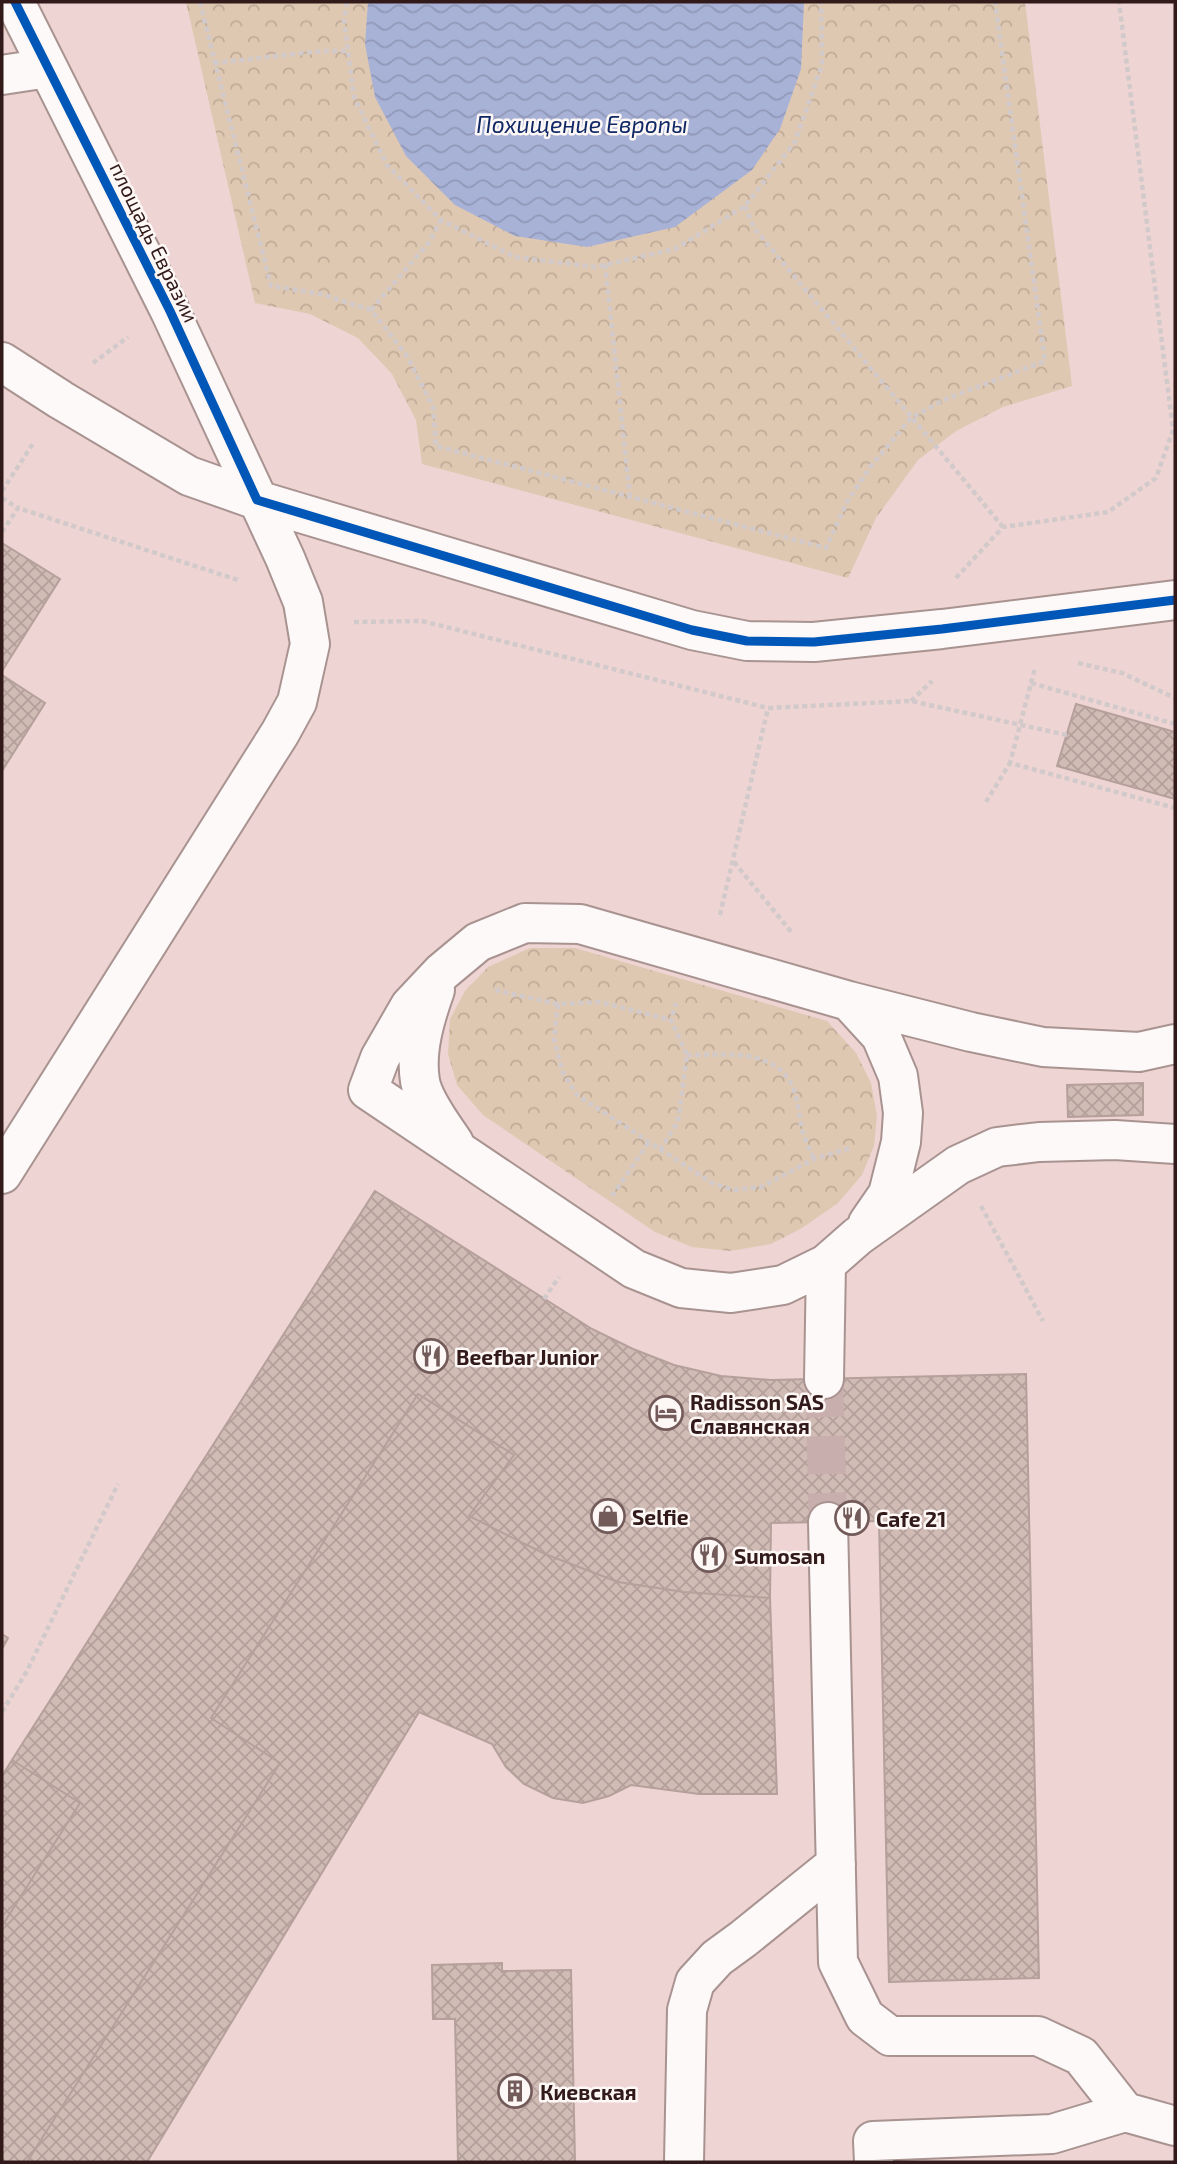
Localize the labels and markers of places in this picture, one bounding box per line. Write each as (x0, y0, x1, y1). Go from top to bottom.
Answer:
restaurant icon: Beefbar Junior (412, 1337, 450, 1375)
place label: Beefbar Junior (456, 1344, 599, 1369)
place label: Radisson SAS Славянская (690, 1389, 824, 1438)
hotel icon: Radisson SAS Славянская (647, 1394, 685, 1432)
shop icon: Selfie (589, 1497, 627, 1535)
restaurant icon: Cafe 21 (833, 1499, 871, 1537)
place label: Selfie (632, 1504, 689, 1529)
place label: Cafe 21 (876, 1506, 946, 1531)
restaurant icon: Sumosan (690, 1536, 728, 1574)
place label: Sumosan (734, 1543, 825, 1568)
building icon: Киевская (496, 2072, 534, 2110)
place label: Киевская (540, 2079, 637, 2104)

